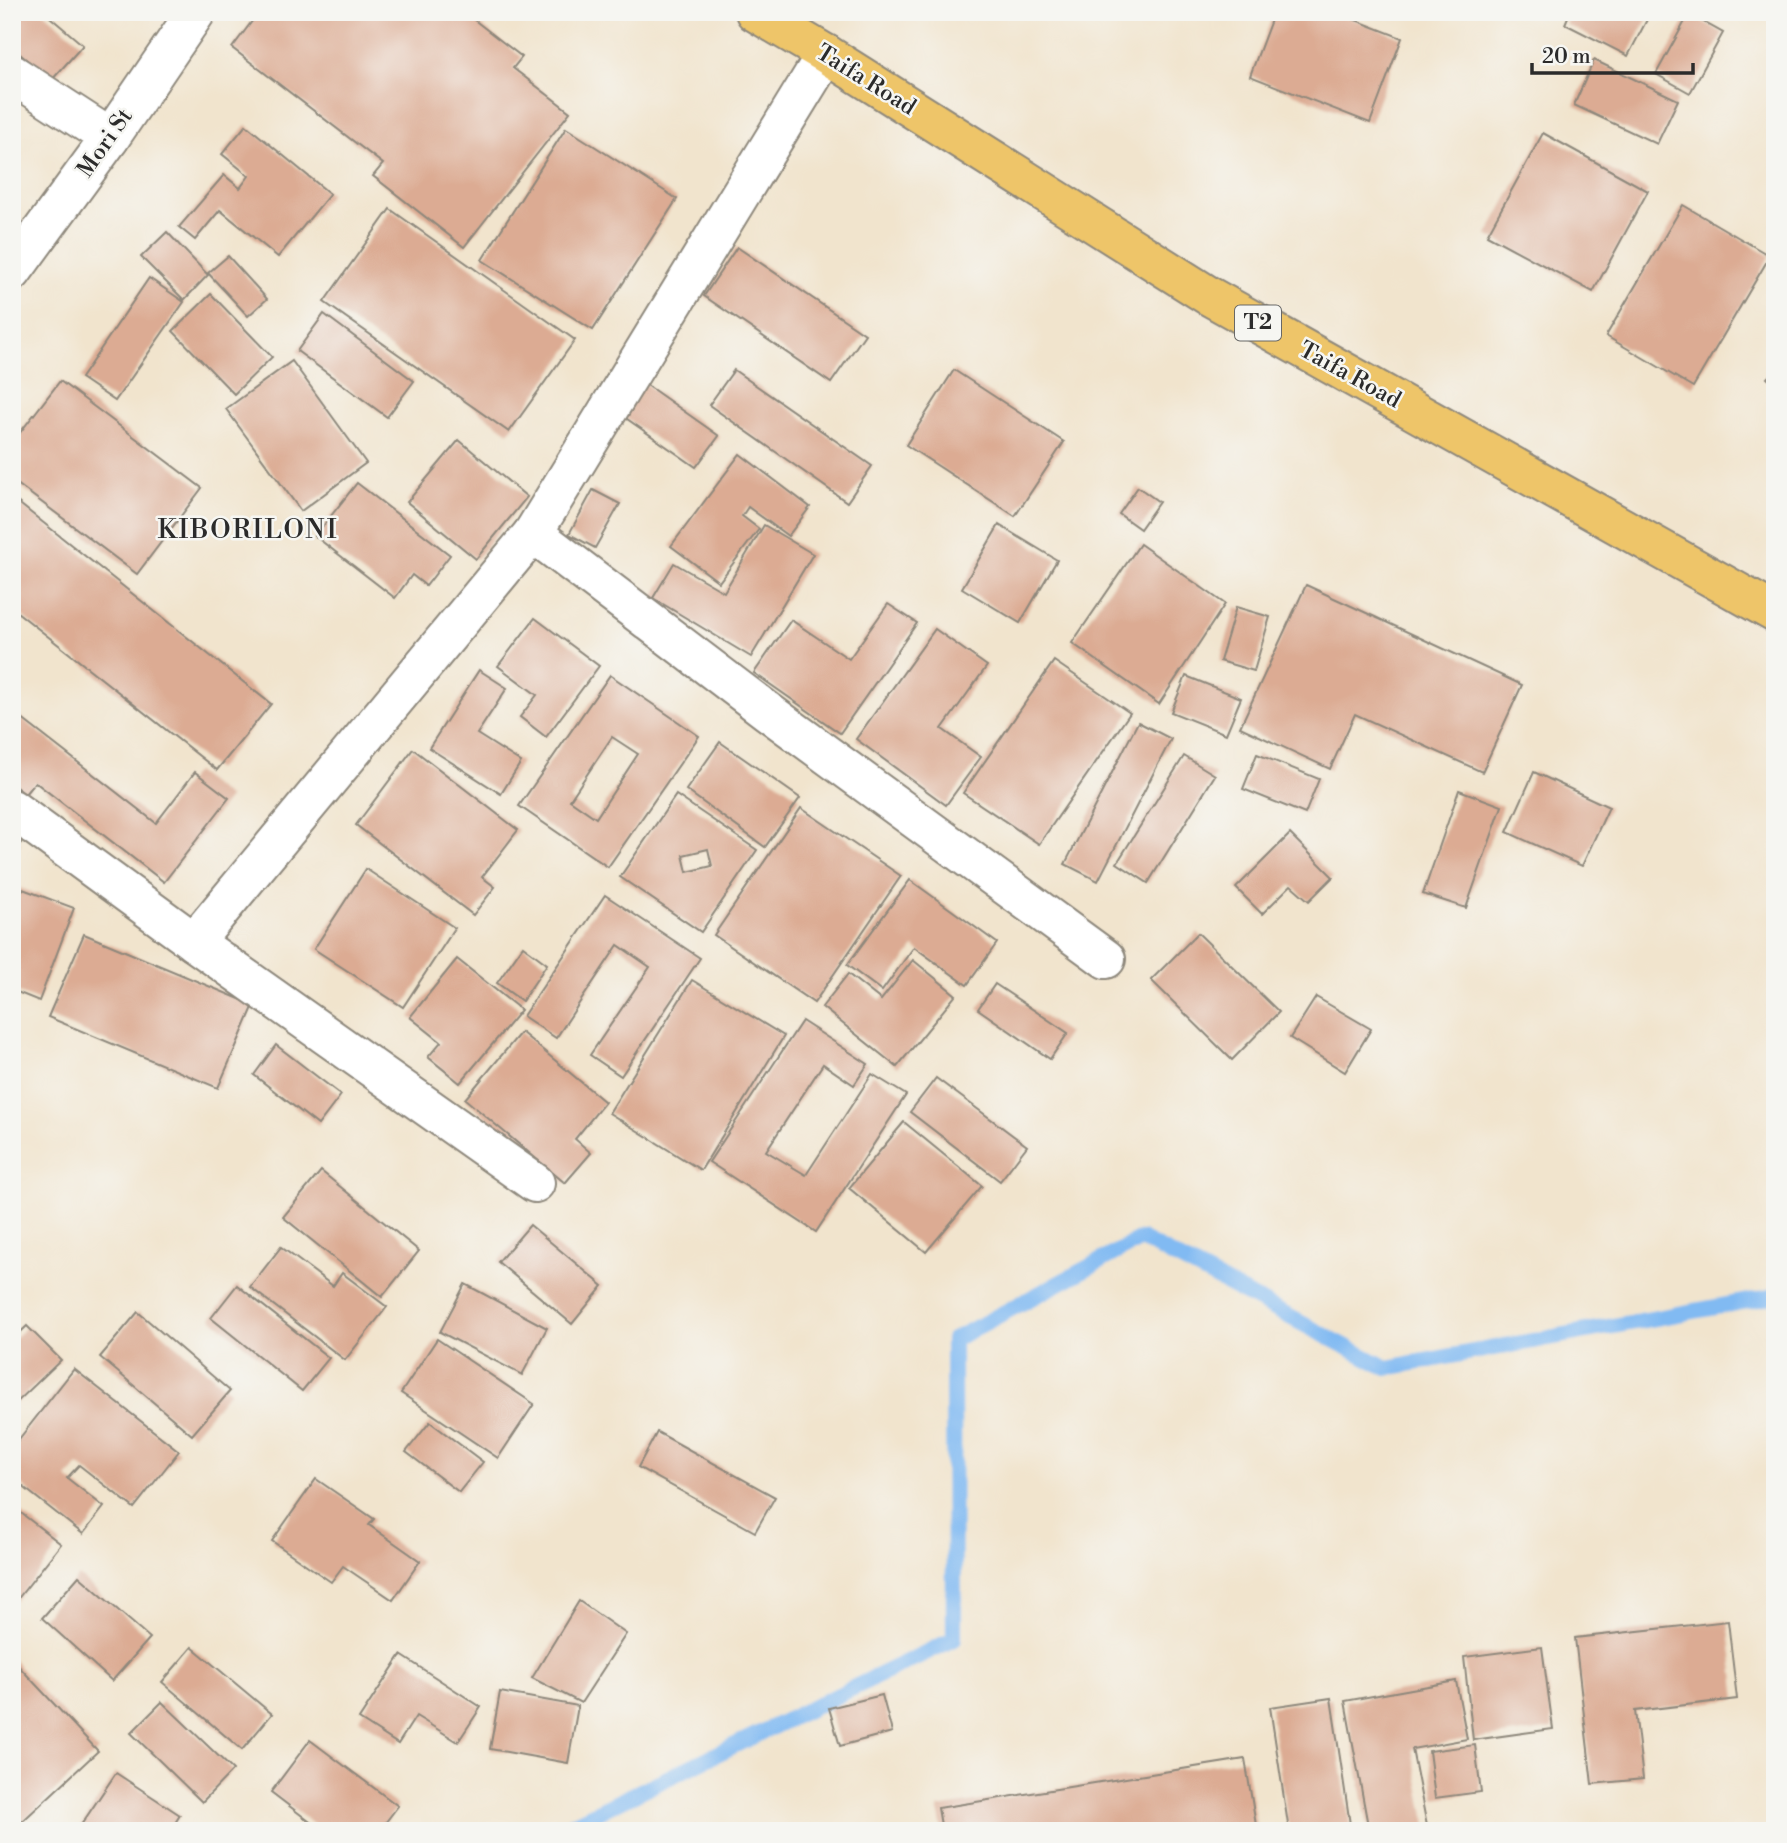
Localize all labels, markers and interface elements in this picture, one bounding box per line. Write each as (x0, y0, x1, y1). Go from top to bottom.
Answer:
scale bar (1532, 32, 1692, 76)
street label: Taifa Road (811, 38, 921, 122)
text: 20 m (1542, 44, 1591, 70)
street label: Mori St (71, 103, 139, 183)
road number: T2 (1235, 306, 1281, 340)
street label: Taifa Road (1294, 336, 1406, 414)
district label: KIBORILONI (157, 514, 339, 546)

